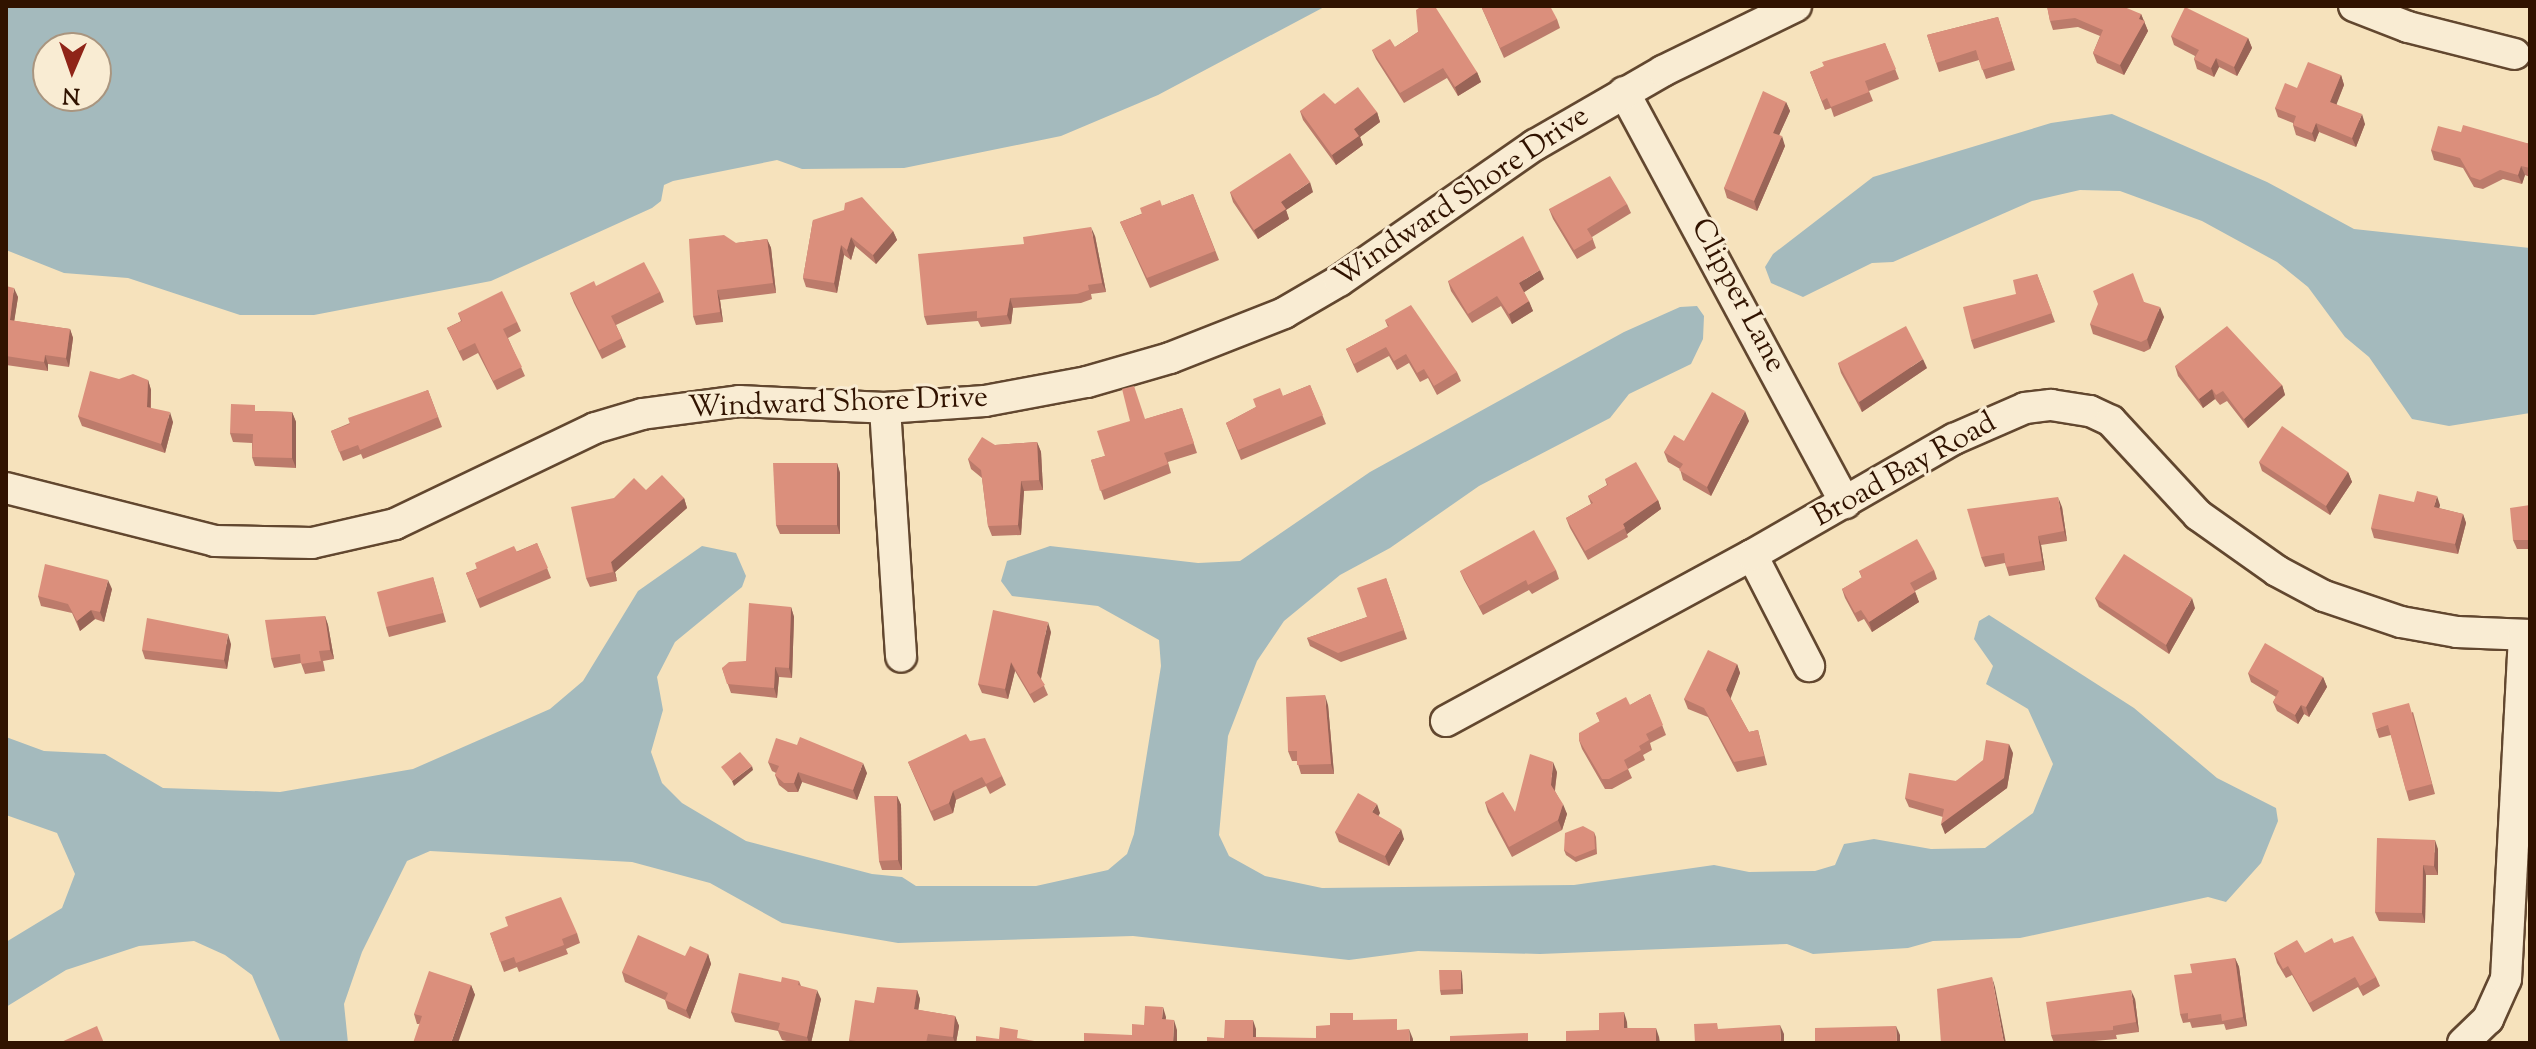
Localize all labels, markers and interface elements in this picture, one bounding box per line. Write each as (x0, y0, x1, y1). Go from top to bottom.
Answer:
north arrow (32, 32, 112, 112)
text: N (62, 78, 81, 110)
street label: Windward Shore Drive (1328, 99, 1596, 297)
street label: Clipper Lane (1681, 213, 1793, 379)
street label: Windward Shore Drive (687, 381, 989, 427)
street label: Broad Bay Road (1807, 406, 2003, 536)

